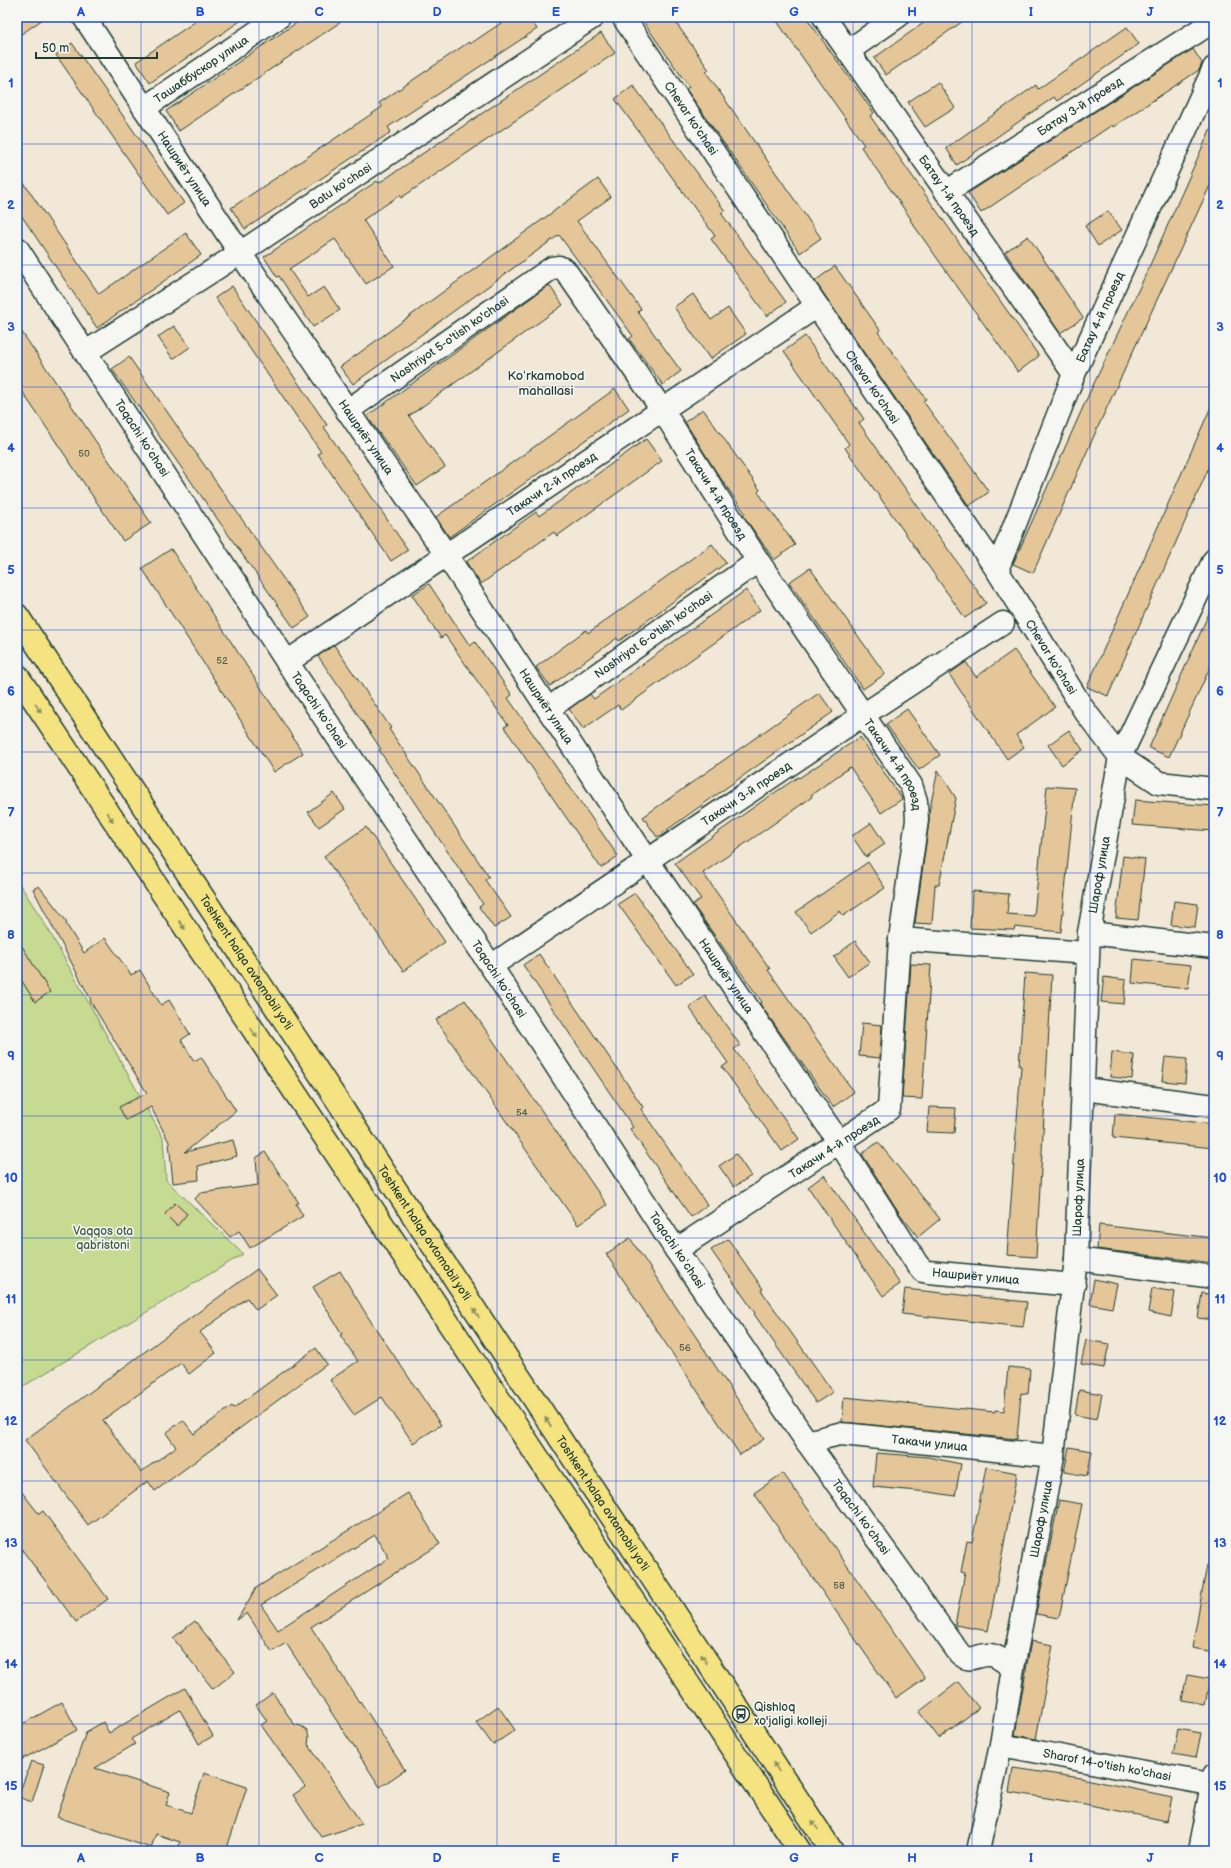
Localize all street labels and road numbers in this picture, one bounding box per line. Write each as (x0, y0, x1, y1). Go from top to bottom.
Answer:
street label: Ташаббускор улица (151, 33, 252, 107)
street label: Батау 3-й проезд (1035, 74, 1126, 140)
street label: Chevar ko'chasi (660, 79, 721, 158)
street label: Нашриёт улица (154, 128, 214, 210)
street label: Батау 1-й проезд (915, 152, 983, 240)
street label: Batu ko'chasi (307, 160, 375, 212)
street label: Батау 4-й проезд (1073, 269, 1128, 365)
street label: Nashriyot 5-o'tish ko'chasi (388, 293, 512, 386)
street label: Chevar ko'chasi (841, 348, 902, 427)
street label: Taqachi koʻchasi (111, 397, 172, 480)
street label: Нашриёт улица (335, 397, 396, 478)
street label: Такачи 4-й проезд (681, 446, 750, 544)
street label: Такачи 2-й проезд (504, 449, 600, 520)
street label: Nashriyot 6-o'tish ko'chasi (592, 588, 716, 682)
street label: Chevar ko'chasi (1022, 617, 1080, 698)
street label: Нашриёт улица (515, 666, 576, 747)
street label: Taqachi koʻchasi (287, 669, 350, 752)
street label: Такачи 4-й проезд (860, 716, 924, 812)
street label: Такачи 3-й проезд (699, 758, 795, 830)
street label: Шароф улица (1086, 835, 1114, 915)
street label: Toshkent halqa avtomobil yo'li (196, 892, 296, 1033)
street label: Нашриёт улица (695, 936, 756, 1017)
street label: Taqachi koʻchasi (468, 938, 529, 1021)
street label: Такачи 4-й проезд (786, 1112, 883, 1182)
street label: Шароф улица (1070, 1158, 1088, 1237)
street label: Toshkent halqa avtomobil yo'li (374, 1163, 474, 1304)
street label: Taqachi koʻchasi (645, 1209, 708, 1292)
street label: Нашриёт улица (932, 1265, 1020, 1288)
street label: Такачи улица (891, 1432, 968, 1455)
street label: Toshkent halqa avtomobil yo'li (552, 1433, 652, 1574)
street label: Taqachi koʻchasi (828, 1477, 893, 1558)
street label: Шароф улица (1027, 1479, 1056, 1559)
street label: Sharof 14-o'tish ko'chasi (1042, 1746, 1173, 1785)

